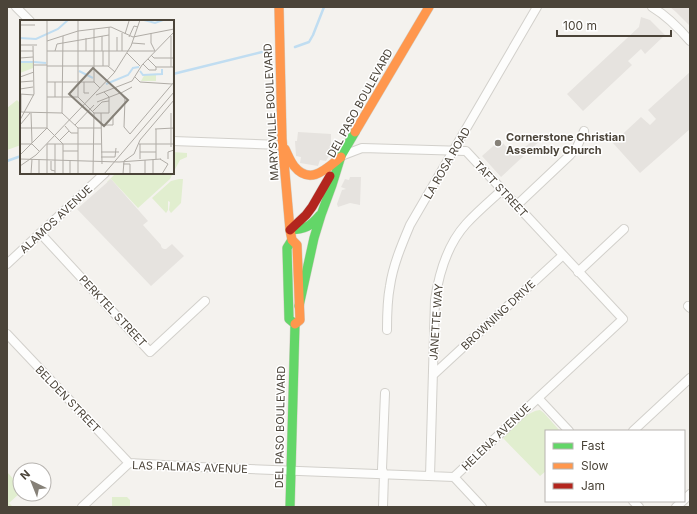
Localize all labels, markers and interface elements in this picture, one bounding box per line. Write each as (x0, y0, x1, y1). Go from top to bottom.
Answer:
scale bar (557, 12, 671, 38)
text: 100 m (563, 18, 597, 33)
inset map (20, 20, 174, 174)
street label: MARYSVILLE BOULEVARD (260, 43, 282, 181)
street label: DEL PASO BOULEVARD (324, 46, 396, 160)
street label: LA ROSA ROAD (421, 124, 473, 201)
place label: Cornerstone Christian Assembly Church (506, 130, 625, 157)
marker: Cornerstone Christian Assembly Church (493, 138, 503, 148)
street label: TAFT STREET (471, 158, 531, 220)
street label: ALAMOS AVENUE (17, 182, 95, 256)
street label: PERKTEL STREET (76, 272, 150, 350)
street label: BROWNING DRIVE (458, 277, 538, 353)
street label: JANETTE WAY (426, 283, 446, 361)
street label: BELDEN STREET (33, 363, 103, 435)
street label: DEL PASO BOULEVARD (272, 366, 288, 488)
street label: HELENA AVENUE (459, 400, 533, 474)
legend (545, 430, 685, 502)
text: Fast (581, 438, 605, 453)
street label: LAS PALMAS AVENUE (132, 458, 248, 476)
text: Slow (581, 458, 609, 473)
north arrow (12, 462, 52, 502)
text: N (17, 467, 33, 483)
text: Jam (581, 478, 605, 493)

